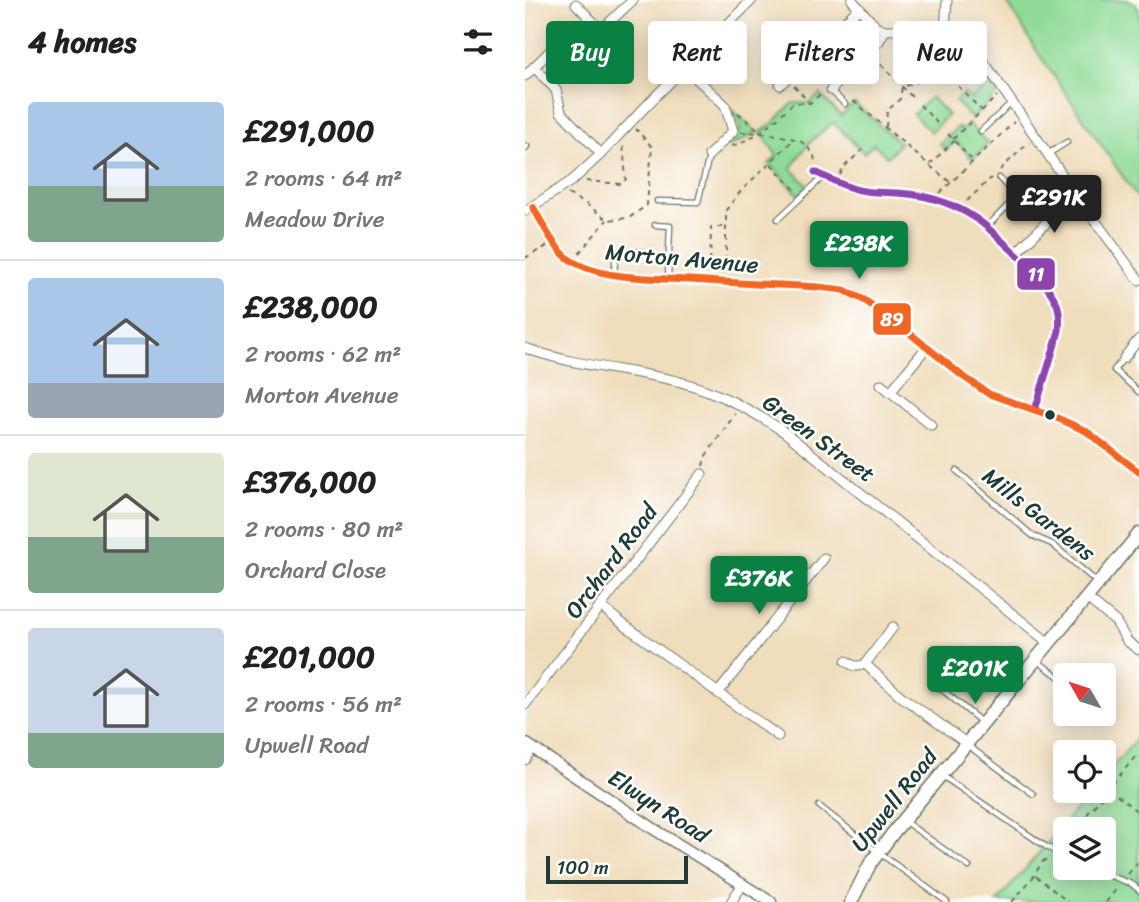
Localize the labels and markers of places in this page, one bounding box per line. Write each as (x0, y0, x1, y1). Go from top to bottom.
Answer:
pin: £291K (1005, 176, 1103, 235)
pin: £238K (810, 222, 908, 281)
unlabelled marker (1043, 408, 1057, 422)
pin: £376K (710, 556, 808, 616)
pin: £201K (926, 646, 1024, 706)

